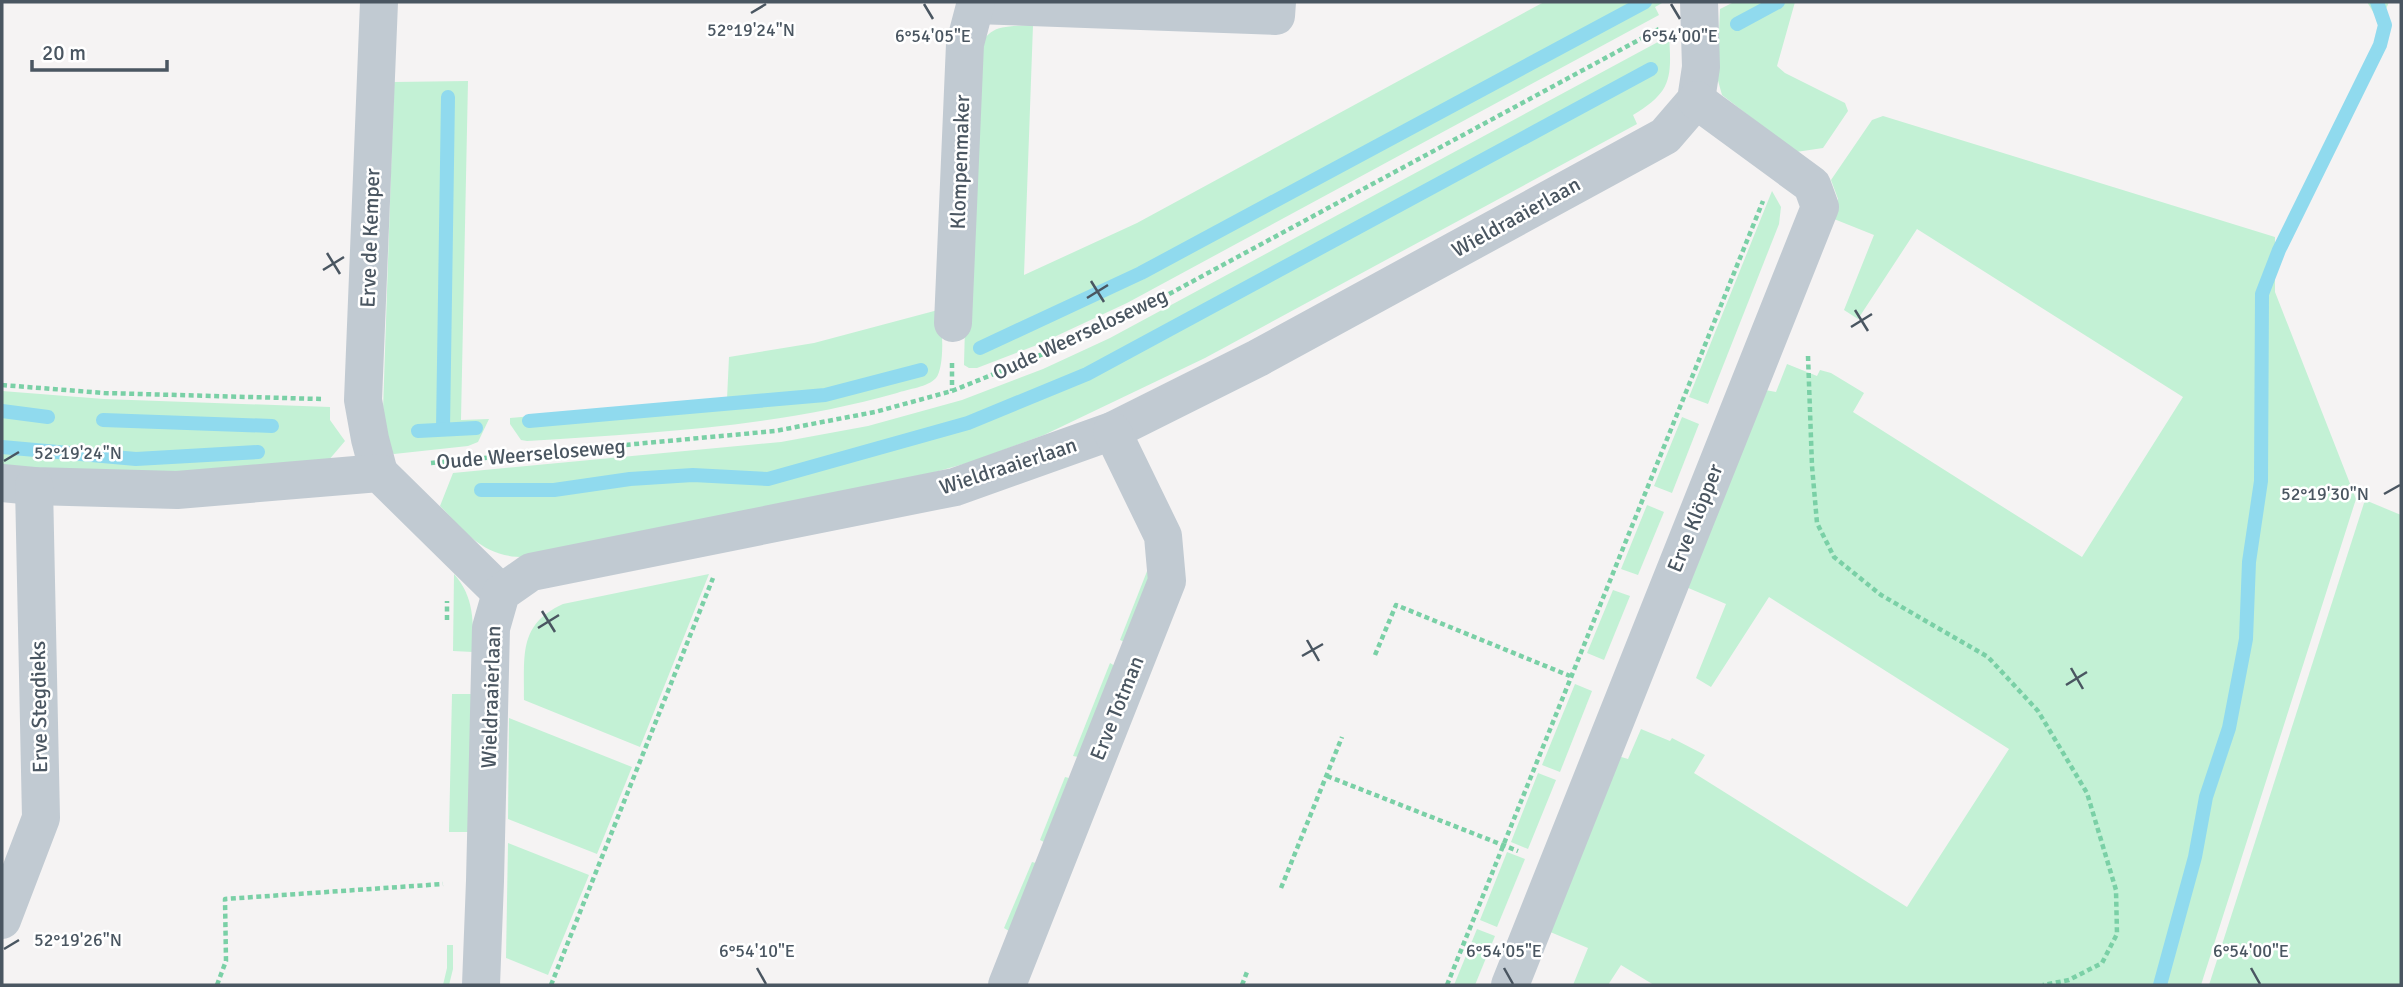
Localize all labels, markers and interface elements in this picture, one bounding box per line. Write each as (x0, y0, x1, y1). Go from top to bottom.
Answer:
text: 52°19'24"N (707, 19, 795, 41)
text: 6°54'05"E (895, 25, 971, 47)
text: 6°54'00"E (1642, 25, 1718, 47)
scale bar (32, 28, 166, 72)
text: 20 m (42, 40, 86, 66)
street label: Klompenmaker (945, 94, 975, 230)
street label: Erve de Kemper (355, 167, 385, 308)
street label: Wieldraaierlaan (1447, 171, 1585, 263)
street label: Oude Weerseloseweg (988, 282, 1172, 386)
street label: Wieldraaierlaan (936, 432, 1080, 500)
street label: Oude Weerseloseweg (435, 433, 627, 475)
text: 52°19'24"N (34, 442, 122, 464)
street label: Erve Klöpper (1661, 460, 1729, 576)
text: 52°19'30"N (2281, 483, 2369, 505)
street label: Wieldraaierlaan (476, 625, 506, 769)
street label: Erve Stegdieks (25, 641, 53, 773)
street label: Erve Totman (1084, 652, 1150, 764)
text: 52°19'26"N (34, 929, 122, 951)
text: 6°54'10"E (719, 940, 795, 962)
text: 6°54'05"E (1466, 940, 1542, 962)
text: 6°54'00"E (2213, 940, 2289, 962)

